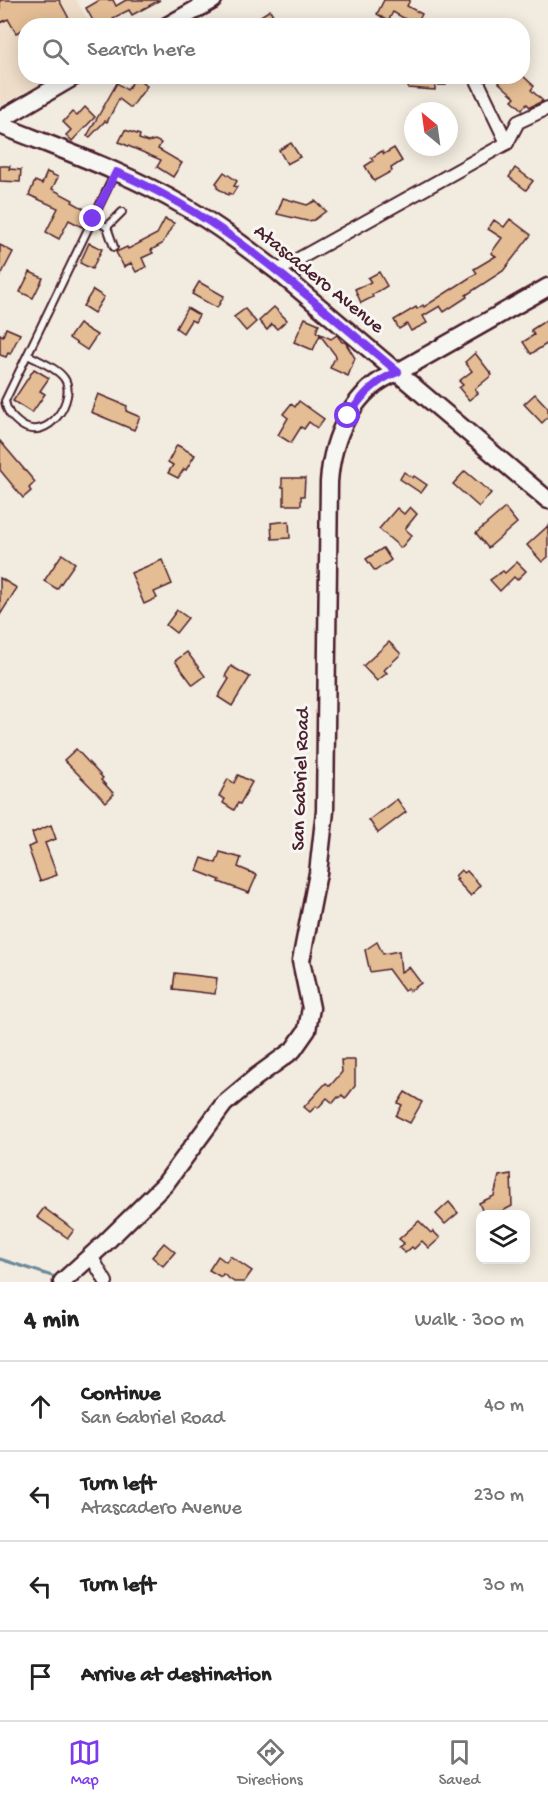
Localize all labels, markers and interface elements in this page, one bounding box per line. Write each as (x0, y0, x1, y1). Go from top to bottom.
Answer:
search box (18, 18, 530, 84)
icon: search (39, 35, 72, 68)
text: Search here (87, 38, 195, 64)
north arrow (404, 102, 458, 156)
route end (79, 205, 105, 231)
street label: Atascadero Avenue (248, 220, 388, 340)
route start (334, 402, 360, 428)
street label: San Gabriel Road (288, 705, 316, 851)
map controls (476, 1210, 530, 1264)
button: layers (476, 1210, 530, 1264)
text: 4 min (24, 1306, 79, 1337)
text: Walk · 300 m (415, 1310, 524, 1333)
text: Continue (81, 1382, 161, 1408)
icon: ahead (24, 1390, 57, 1423)
text: 40 m (484, 1395, 524, 1418)
text: San Gabriel Road (81, 1408, 224, 1431)
text: Turn left (81, 1472, 155, 1498)
icon: left (24, 1480, 57, 1513)
text: 230 m (474, 1485, 524, 1508)
text: Atascadero Avenue (81, 1498, 242, 1521)
icon: left (24, 1570, 57, 1603)
text: Turn left (81, 1573, 155, 1599)
text: 30 m (483, 1575, 524, 1598)
icon: arrive (24, 1660, 57, 1693)
text: Arrive at destination (81, 1663, 271, 1689)
tab: Map (68, 1736, 101, 1791)
tab: Directions (237, 1736, 303, 1791)
tab: Saved (439, 1736, 480, 1791)

